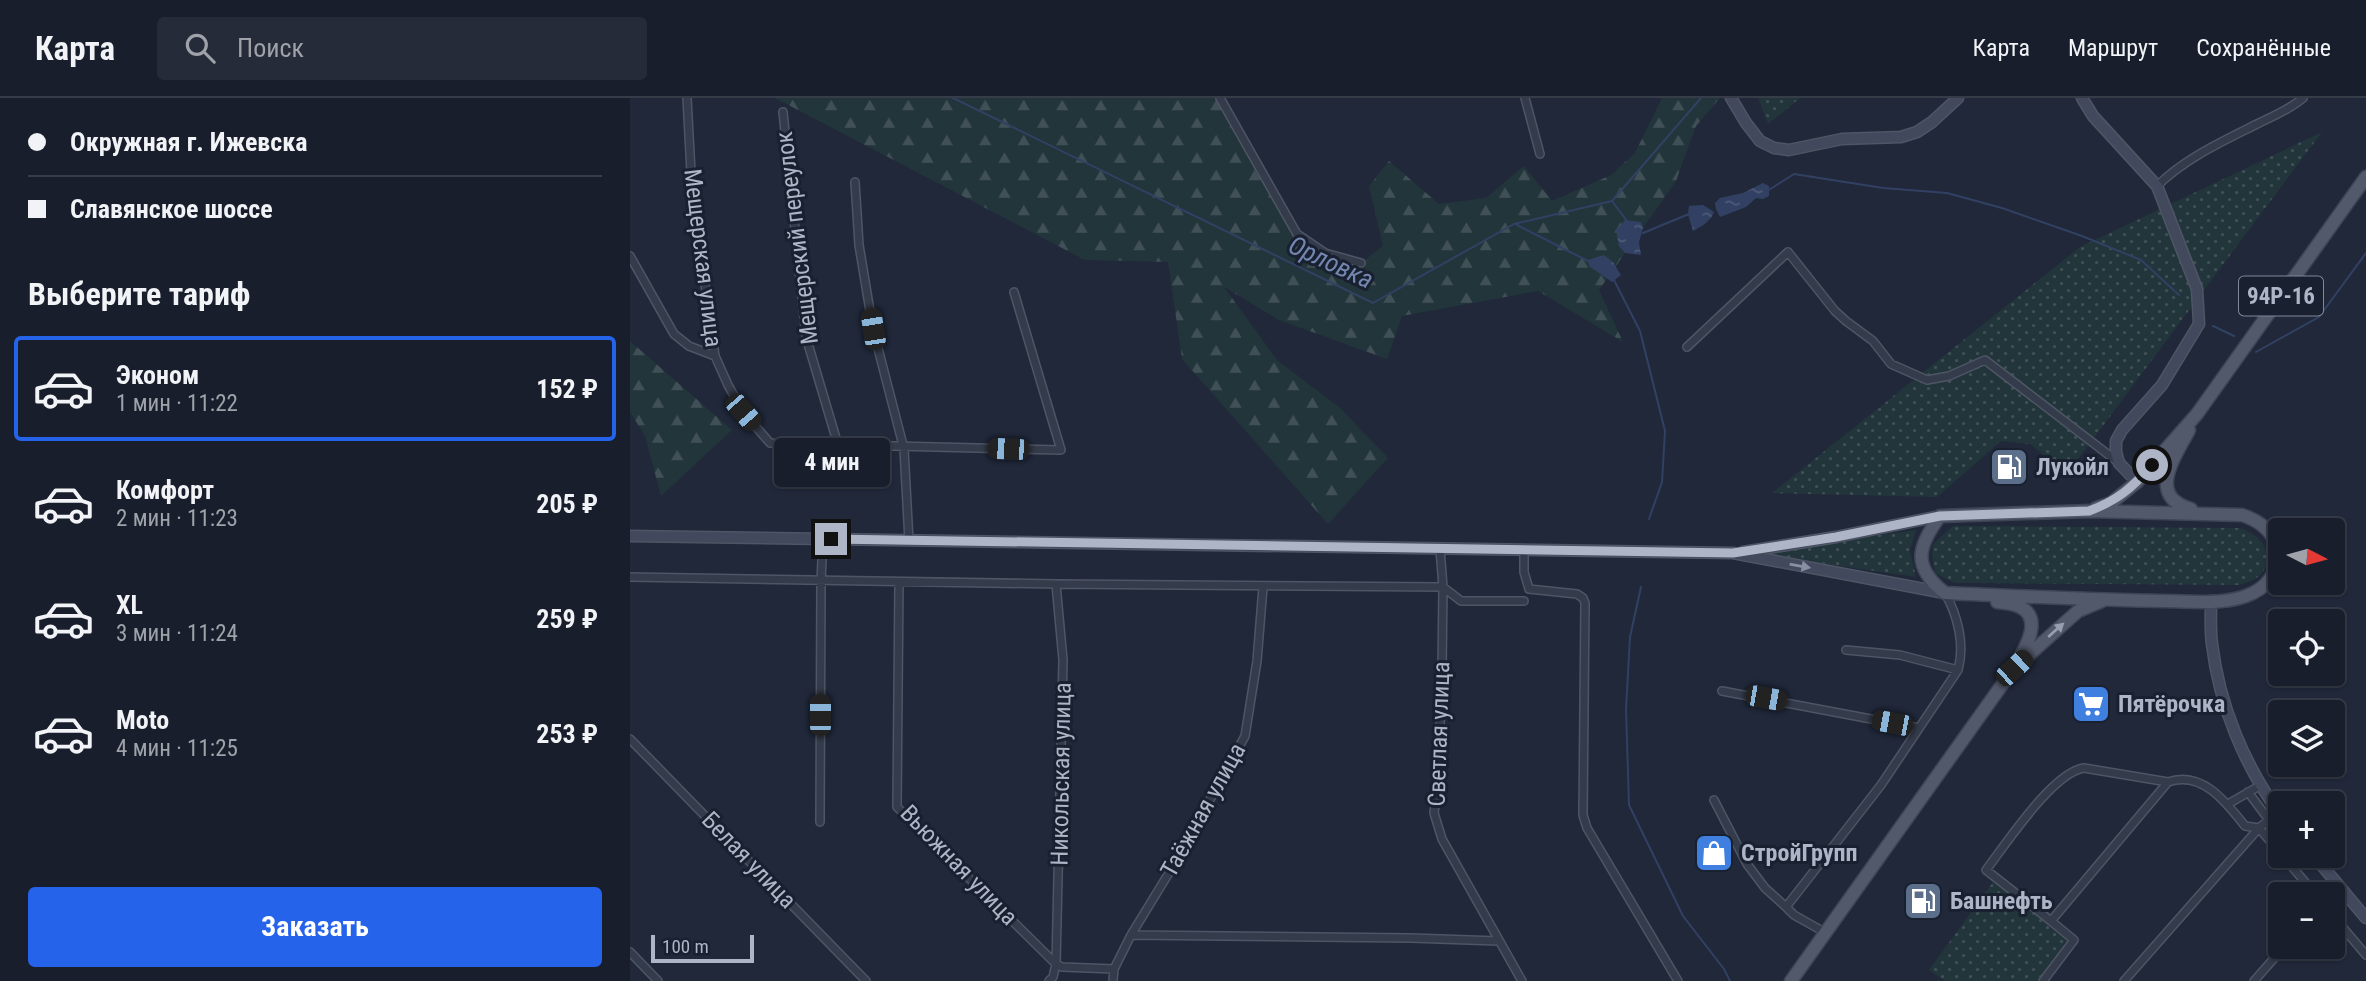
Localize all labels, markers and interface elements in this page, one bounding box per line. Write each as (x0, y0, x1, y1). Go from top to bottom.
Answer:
search box (157, 17, 647, 80)
text: Карта (35, 29, 115, 68)
icon: search (181, 29, 219, 67)
text: Поиск (237, 33, 304, 63)
text: Карта (1973, 34, 2030, 62)
text: Маршрут (2068, 34, 2158, 62)
text: Сохранённые (2196, 34, 2331, 62)
text: Окружная г. Ижевска (70, 127, 308, 157)
street label: Мещерский переулок (770, 129, 824, 346)
street label: Мещерская улица (678, 167, 728, 349)
text: Славянское шоссе (70, 194, 273, 224)
water label: Орловка (1284, 229, 1378, 295)
text: Выберите тариф (28, 275, 250, 313)
road number: 94Р-16 (2239, 276, 2323, 316)
car (860, 307, 887, 351)
icon: car (32, 357, 95, 420)
text: Эконом (116, 360, 199, 390)
text: 152 ₽ (536, 374, 598, 404)
car (722, 389, 765, 435)
text: 1 мин · 11:22 (116, 390, 238, 417)
callout: 4 мин (773, 438, 889, 486)
car (987, 438, 1030, 460)
fuel station icon: Лукойл (1988, 446, 2030, 488)
text: 4 мин (804, 449, 860, 476)
route start (2136, 449, 2168, 481)
place label: Лукойл (2036, 453, 2109, 481)
icon: car (32, 472, 95, 535)
text: Комфорт (116, 475, 214, 505)
text: 205 ₽ (536, 489, 598, 519)
text: 2 мин · 11:23 (116, 505, 238, 532)
north arrow (2268, 518, 2345, 595)
map controls (2268, 518, 2345, 959)
route end (815, 523, 847, 555)
one-way arrow (1789, 561, 1811, 572)
icon: car (32, 587, 95, 650)
text: XL (116, 590, 143, 620)
text: 259 ₽ (536, 604, 598, 634)
button: locate (2268, 609, 2345, 686)
text: 3 мин · 11:24 (116, 620, 238, 647)
one-way arrow (2047, 622, 2065, 638)
car (1992, 646, 2037, 690)
street label: Светлая улица (1422, 661, 1456, 807)
street label: Никольская улица (1045, 682, 1077, 866)
supermarket icon: Пятёрочка (2070, 683, 2112, 725)
car (1744, 684, 1789, 712)
place label: Пятёрочка (2118, 690, 2225, 718)
car (810, 694, 831, 736)
button: layers (2268, 700, 2345, 777)
icon: car (32, 702, 95, 765)
text: Moto (116, 705, 169, 735)
car (1870, 709, 1915, 737)
text: 253 ₽ (536, 719, 598, 749)
text: 4 мин · 11:25 (116, 735, 238, 762)
street label: Таёжная улица (1155, 738, 1251, 882)
button: + (2268, 791, 2345, 868)
street label: Вьюжная улица (895, 799, 1023, 931)
street label: Белая улица (696, 806, 802, 914)
shop icon: СтройГрупп (1693, 832, 1735, 874)
place label: СтройГрупп (1741, 839, 1858, 867)
fuel station icon: Башнефть (1902, 880, 1944, 922)
button: − (2268, 882, 2345, 959)
button: Заказать (28, 887, 602, 967)
place label: Башнефть (1950, 887, 2053, 915)
scale bar (651, 932, 754, 964)
text: 100 m (662, 935, 709, 958)

